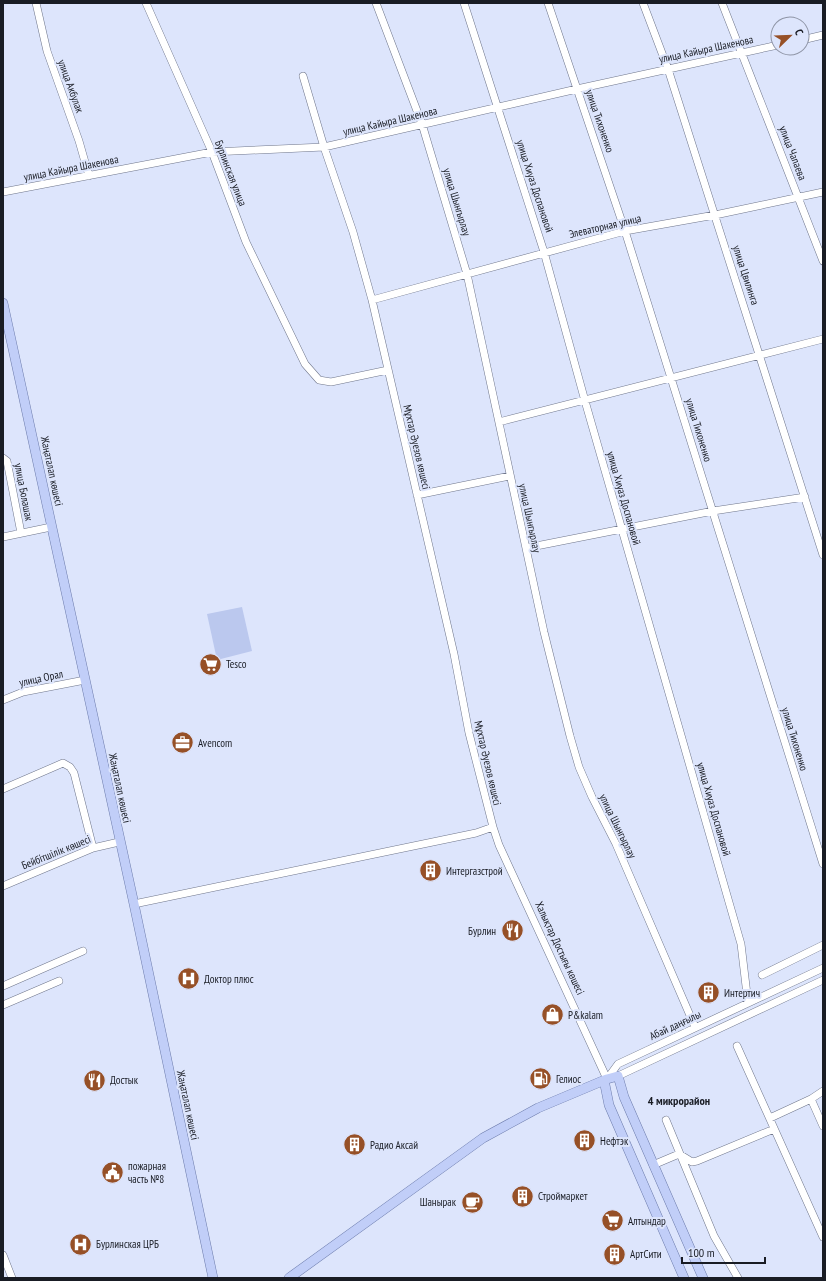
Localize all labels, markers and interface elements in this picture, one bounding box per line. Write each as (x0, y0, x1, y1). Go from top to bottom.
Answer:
north arrow (770, 16, 810, 56)
text: С (792, 27, 807, 37)
street label: улица Кайыра Шакенова (658, 32, 754, 66)
street label: улица Акбулак (55, 57, 87, 115)
street label: улица Тихоненко (583, 88, 617, 154)
street label: улица Кайыра Шакенова (342, 103, 438, 139)
street label: улица Чапаева (776, 124, 810, 182)
street label: Бурлинская улица (212, 138, 250, 208)
street label: улица Хиуаз Доспановой (513, 138, 557, 234)
street label: улица Кайыра Шакенова (22, 152, 120, 184)
street label: улица Шынгырлау (440, 166, 474, 238)
street label: Элеваторная улица (567, 211, 643, 241)
street label: улица Цвилинга (730, 243, 762, 307)
street label: улица Тихоненко (683, 397, 715, 464)
street label: Мұхтар Әуезов көшесі (400, 403, 434, 491)
street label: Жаңаталап көшесі (38, 434, 66, 507)
street label: улица Хиуаз Доспановой (604, 450, 644, 547)
street label: улица Болашак (12, 462, 37, 523)
street label: улица Шынгырлау (516, 482, 544, 555)
supermarket icon: Tesco (198, 651, 224, 677)
place label: Tesco (226, 657, 247, 671)
street label: улица Орал (18, 667, 64, 689)
street label: улица Тихоненко (779, 706, 811, 773)
street label: Мұхтар Әуезов көшесі (471, 719, 505, 807)
office icon: Avencom (170, 730, 196, 756)
place label: Avencom (198, 736, 232, 750)
street label: Жаңаталап көшесі (106, 751, 134, 824)
street label: улица Хиуаз Доспановой (694, 761, 734, 858)
street label: улица Шынгырлау (596, 791, 640, 861)
street label: Бейбітшілік көшесі (19, 832, 93, 872)
building icon: Интергазстрой (418, 858, 444, 884)
place label: Интергазстрой (446, 864, 503, 878)
street label: Халықтар Достығы көшесі (532, 899, 588, 997)
restaurant icon: Бурлин (499, 918, 525, 944)
place label: Бурлин (468, 924, 496, 938)
hospital icon: Доктор плюс (175, 966, 201, 992)
place label: Доктор плюс (204, 972, 254, 986)
building icon: Интертич (696, 980, 722, 1006)
place label: Интертич (724, 986, 760, 1000)
shop icon: P&kalam (539, 1002, 565, 1028)
street label: Абай даңғылы (647, 1007, 703, 1043)
place label: P&kalam (568, 1008, 603, 1022)
fuel station icon: Гелиос (527, 1066, 553, 1092)
restaurant icon: Достык (81, 1067, 107, 1093)
street label: Жаңаталап көшесі (174, 1068, 202, 1141)
place label: Гелиос (556, 1072, 581, 1086)
place label: Достык (110, 1073, 139, 1087)
district label: 4 микрорайон (648, 1093, 710, 1108)
building icon: Нефтэк (572, 1128, 598, 1154)
building icon: Радио Аксай (341, 1132, 367, 1158)
place label: Нефтэк (600, 1134, 629, 1148)
place label: Радио Аксай (370, 1138, 418, 1152)
public building icon: пожарная часть №8 (100, 1159, 126, 1185)
place label: пожарная часть №8 (128, 1159, 166, 1186)
building icon: Строймаркет (510, 1183, 536, 1209)
cafe icon: Шанырак (459, 1189, 485, 1215)
place label: Строймаркет (538, 1189, 588, 1203)
place label: Шанырак (420, 1195, 457, 1209)
supermarket icon: Алтындар (599, 1208, 625, 1234)
place label: Алтындар (628, 1214, 666, 1228)
hospital icon: Бурлинская ЦРБ (68, 1231, 94, 1257)
place label: Бурлинская ЦРБ (96, 1237, 159, 1251)
scale bar (682, 1239, 765, 1265)
building icon: АртСити (601, 1241, 627, 1267)
text: 100 m (688, 1245, 715, 1260)
place label: АртСити (630, 1247, 662, 1261)

